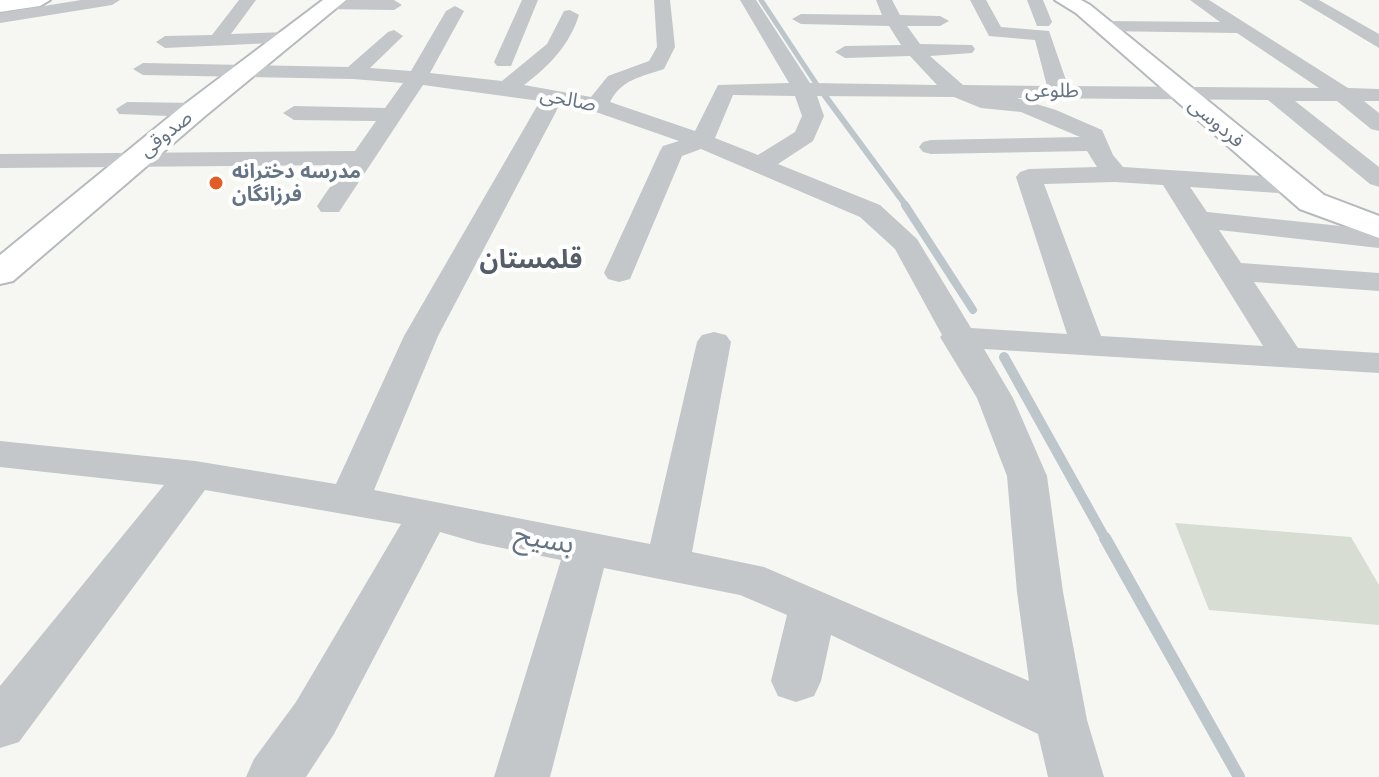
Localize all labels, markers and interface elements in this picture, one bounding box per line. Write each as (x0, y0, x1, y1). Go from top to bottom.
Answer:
street label: طلوعی (1025, 79, 1079, 103)
street label: صالحی (538, 83, 598, 117)
street label: فردوسی (1183, 93, 1249, 153)
street label: صدوقی (135, 105, 197, 163)
place label: مدرسه دخترانه فرزانگان (232, 160, 361, 207)
marker: مدرسه دخترانه فرزانگان (207, 174, 225, 192)
district label: قلمستان (480, 244, 582, 276)
street label: بسیح (512, 518, 576, 562)

